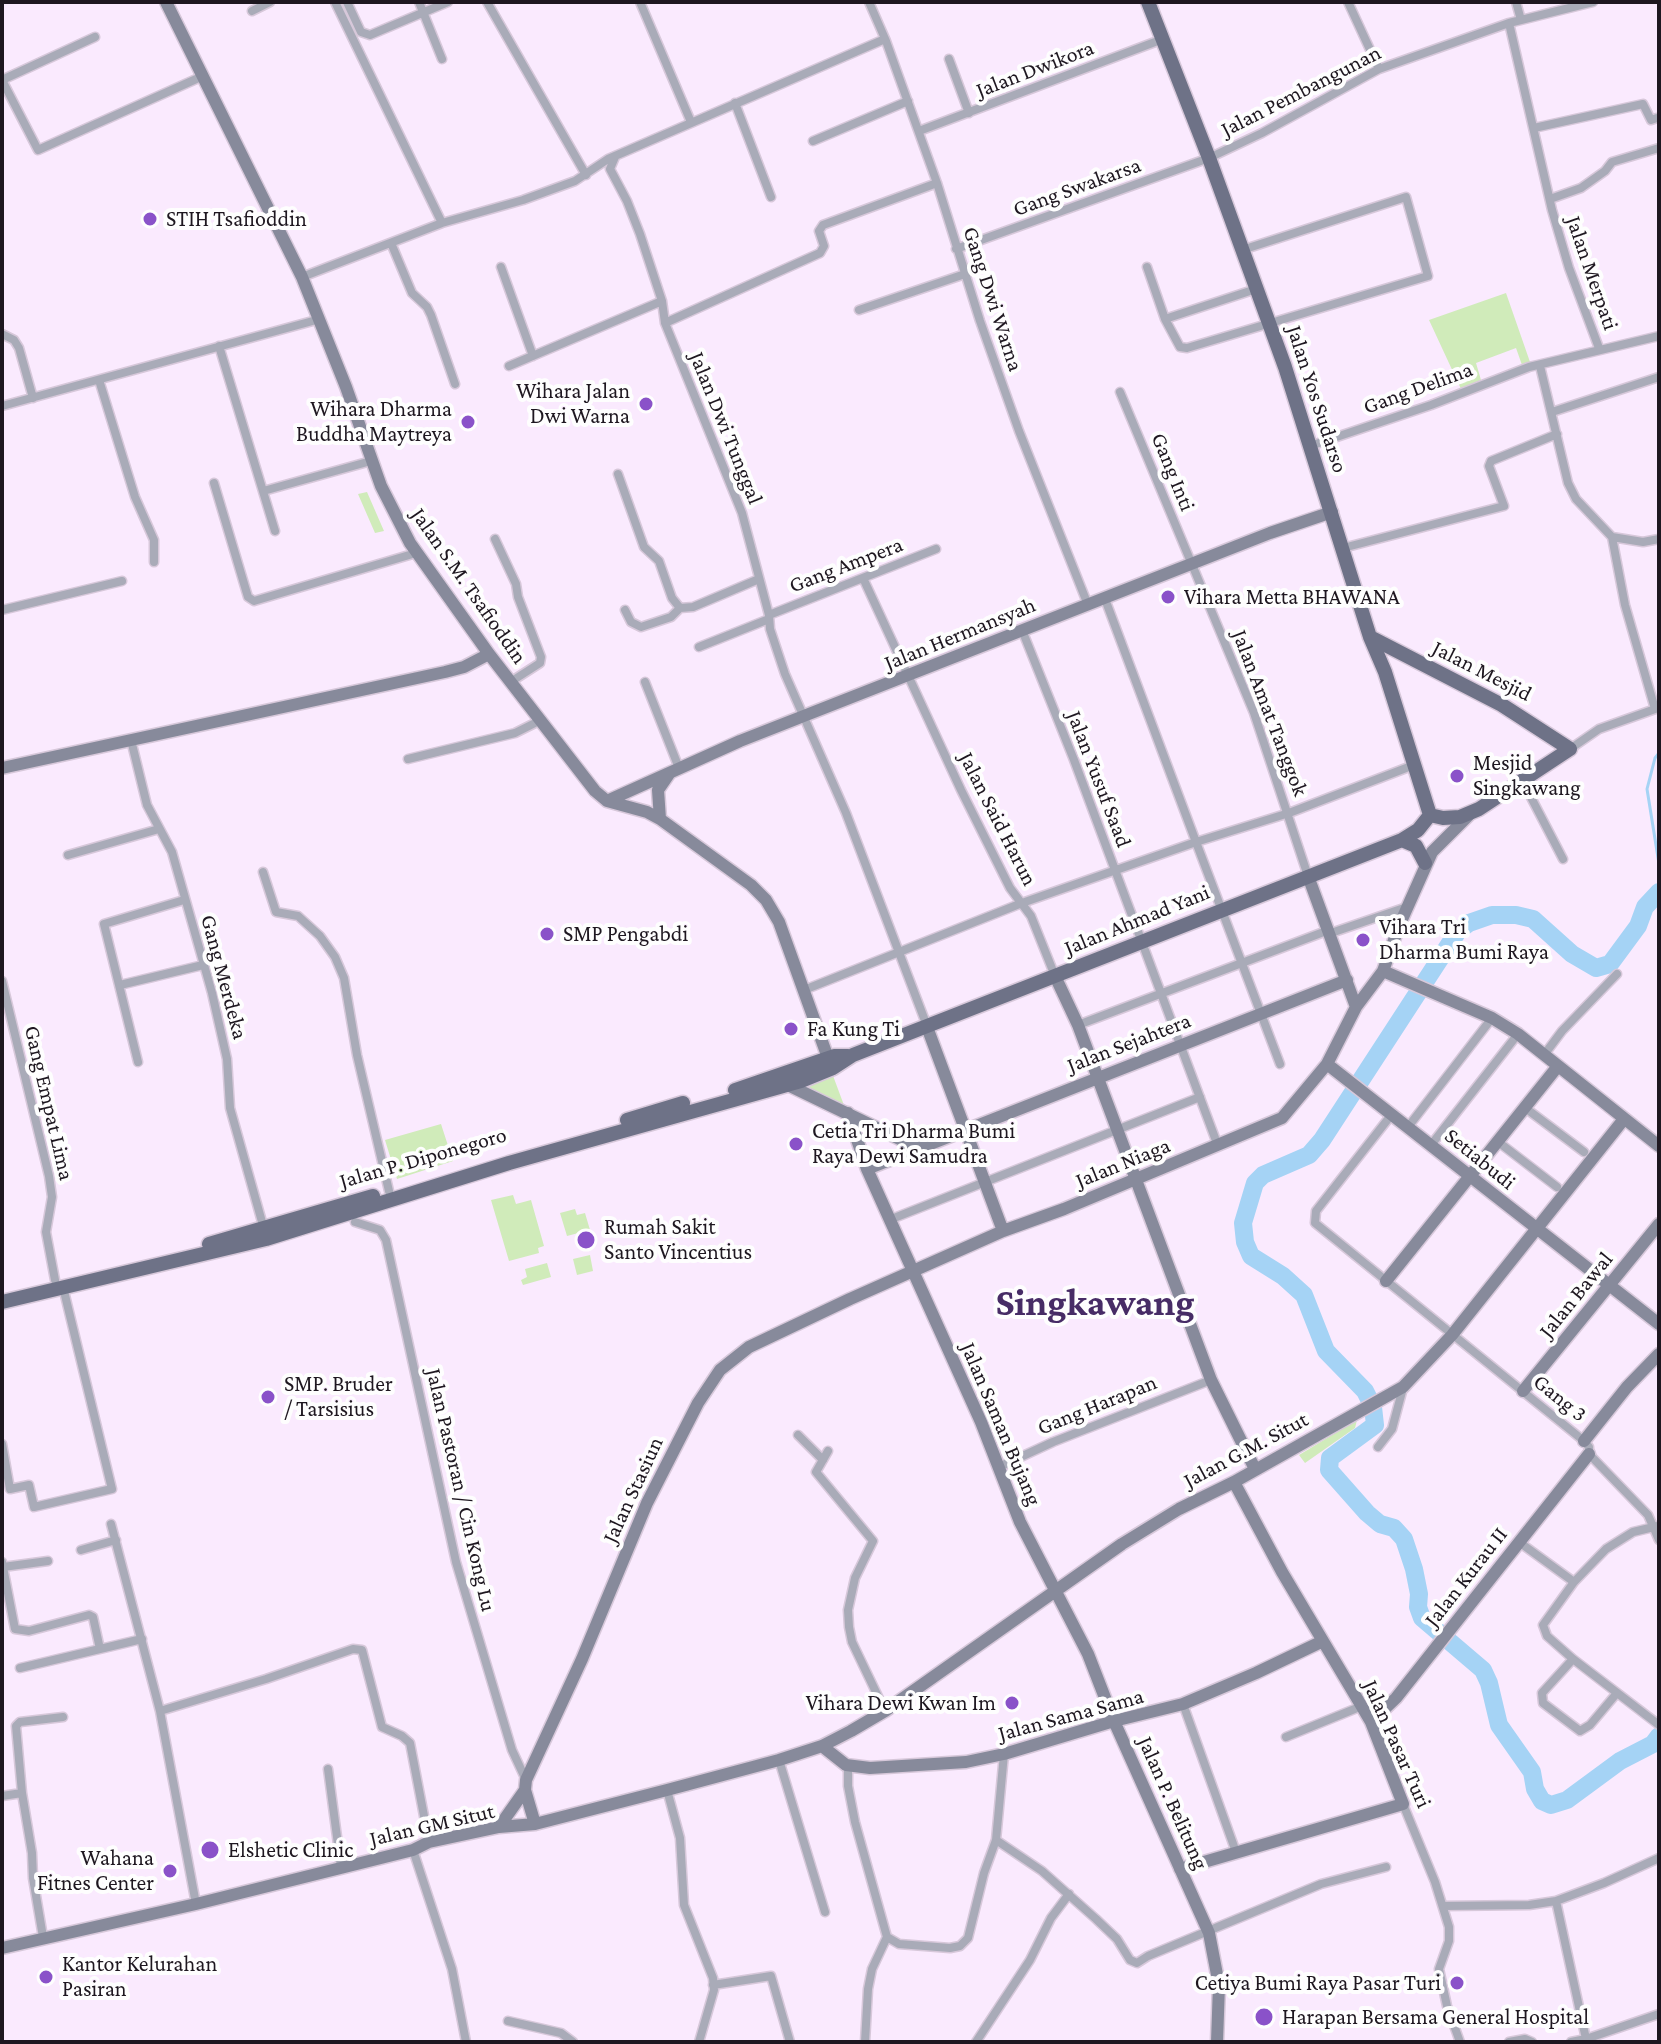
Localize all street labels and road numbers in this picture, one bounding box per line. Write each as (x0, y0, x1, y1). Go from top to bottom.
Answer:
street label: Jalan Dwikora (972, 34, 1098, 104)
street label: Jalan Pembangunan (1217, 39, 1385, 143)
street label: Gang Swakarsa (1010, 152, 1144, 222)
street label: Jalan Merpati (1560, 212, 1624, 334)
street label: Gang Dwi Warna (957, 223, 1029, 375)
street label: Jalan Yos Sudarso (1281, 322, 1353, 476)
street label: Jalan Dwi Tunggal (683, 348, 769, 508)
street label: Gang Delima (1360, 356, 1476, 420)
street label: Gang Inti (1145, 429, 1201, 515)
street label: Jalan S.M. Tsafioddin (405, 503, 533, 669)
street label: Gang Ampera (785, 531, 907, 599)
street label: Jalan Hermansyah (881, 592, 1039, 676)
street label: Jalan Amat Tanggok (1226, 626, 1314, 800)
street label: Jalan Mesjid (1428, 635, 1536, 707)
street label: Jalan Yusuf Saad (1061, 707, 1137, 851)
street label: Jalan Said Harun (953, 748, 1043, 890)
street label: Jalan Ahmad Yani (1060, 879, 1214, 961)
street label: Gang Merdeka (195, 912, 253, 1042)
street label: Jalan Sejahtera (1063, 1007, 1195, 1079)
street label: Gang Empat Lima (18, 1023, 80, 1183)
street label: Jalan P. Diponegoro (337, 1122, 509, 1194)
street label: Setiabudi (1439, 1122, 1521, 1196)
street label: Jalan Niaga (1072, 1132, 1174, 1194)
street label: Jalan Bawal (1533, 1247, 1619, 1343)
street label: Jalan Saman Bujang (955, 1338, 1047, 1510)
street label: Jalan Pastoran / Cin Kong Lu (420, 1366, 502, 1614)
street label: Gang Harapan (1033, 1369, 1161, 1441)
street label: Gang 3 (1528, 1369, 1592, 1427)
street label: Jalan G.M. Situt (1179, 1406, 1313, 1494)
street label: Jalan Stasiun (597, 1433, 669, 1547)
street label: Jalan Kurau II (1419, 1522, 1513, 1632)
street label: Jalan Pasar Turi (1357, 1676, 1437, 1812)
street label: Jalan Sama Sama (995, 1683, 1147, 1747)
street label: Jalan P. Belitung (1132, 1732, 1214, 1874)
street label: Jalan GM Situt (367, 1798, 497, 1852)

